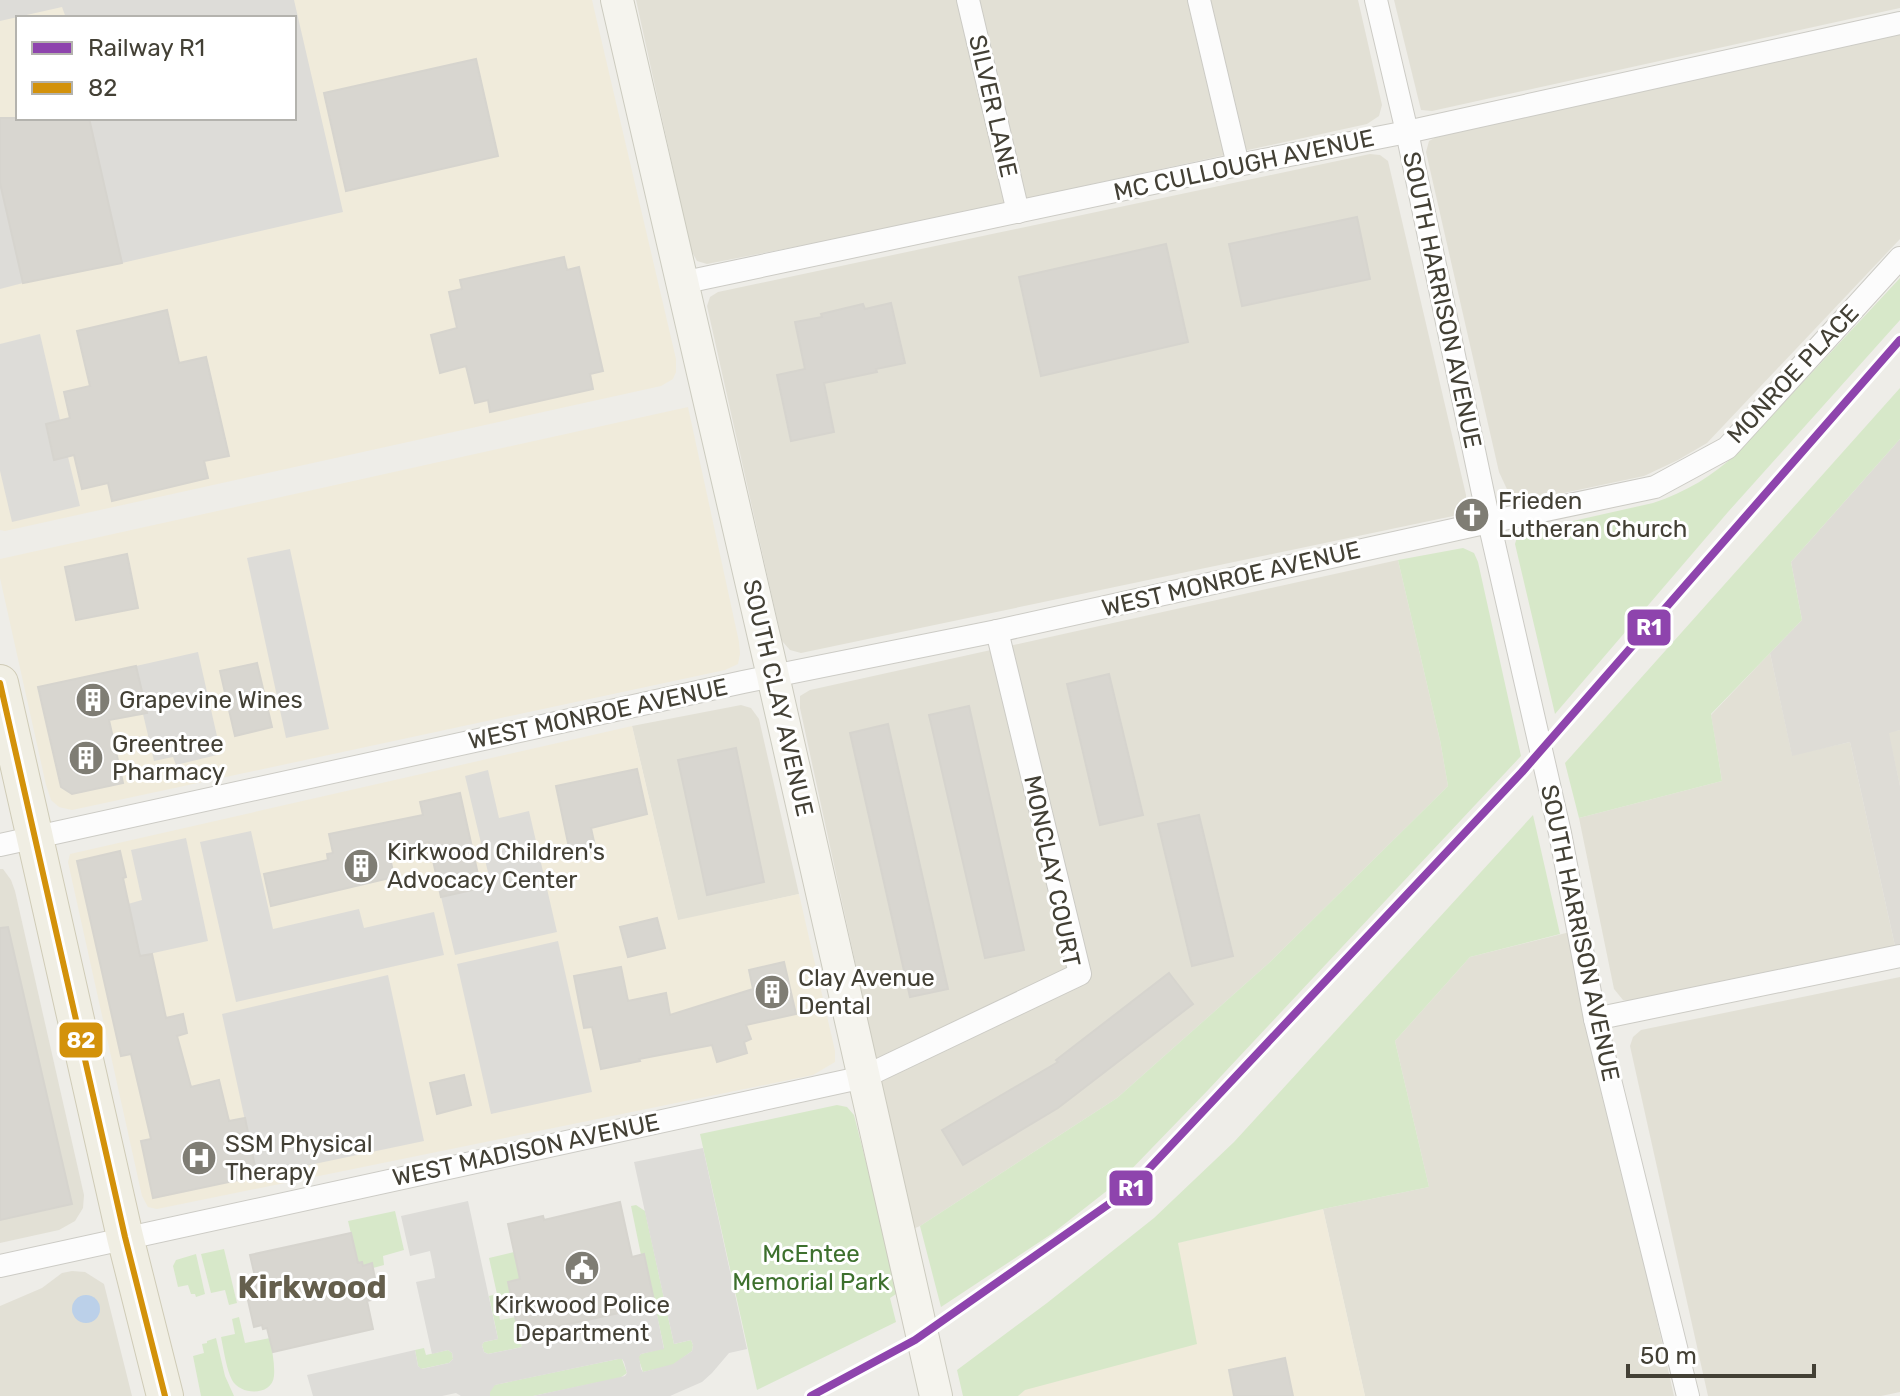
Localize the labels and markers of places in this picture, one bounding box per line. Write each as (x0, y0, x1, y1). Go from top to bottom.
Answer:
place label: Frieden Lutheran Church (1498, 487, 1687, 543)
church icon: Frieden Lutheran Church (1453, 496, 1491, 534)
building icon: Grapevine Wines (74, 681, 112, 719)
place label: Grapevine Wines (119, 686, 303, 714)
place label: Greentree Pharmacy (112, 730, 225, 786)
building icon: Greentree Pharmacy (67, 739, 105, 777)
place label: Kirkwood Children's Advocacy Center (387, 838, 605, 894)
building icon: Kirkwood Children's Advocacy Center (342, 847, 380, 885)
place label: Clay Avenue Dental (798, 964, 935, 1020)
building icon: Clay Avenue Dental (753, 973, 791, 1011)
place label: SSM Physical Therapy (225, 1130, 373, 1186)
hospital icon: SSM Physical Therapy (180, 1139, 218, 1177)
public building icon: Kirkwood Police Department (563, 1249, 601, 1287)
place label: Kirkwood Police Department (494, 1291, 670, 1347)

